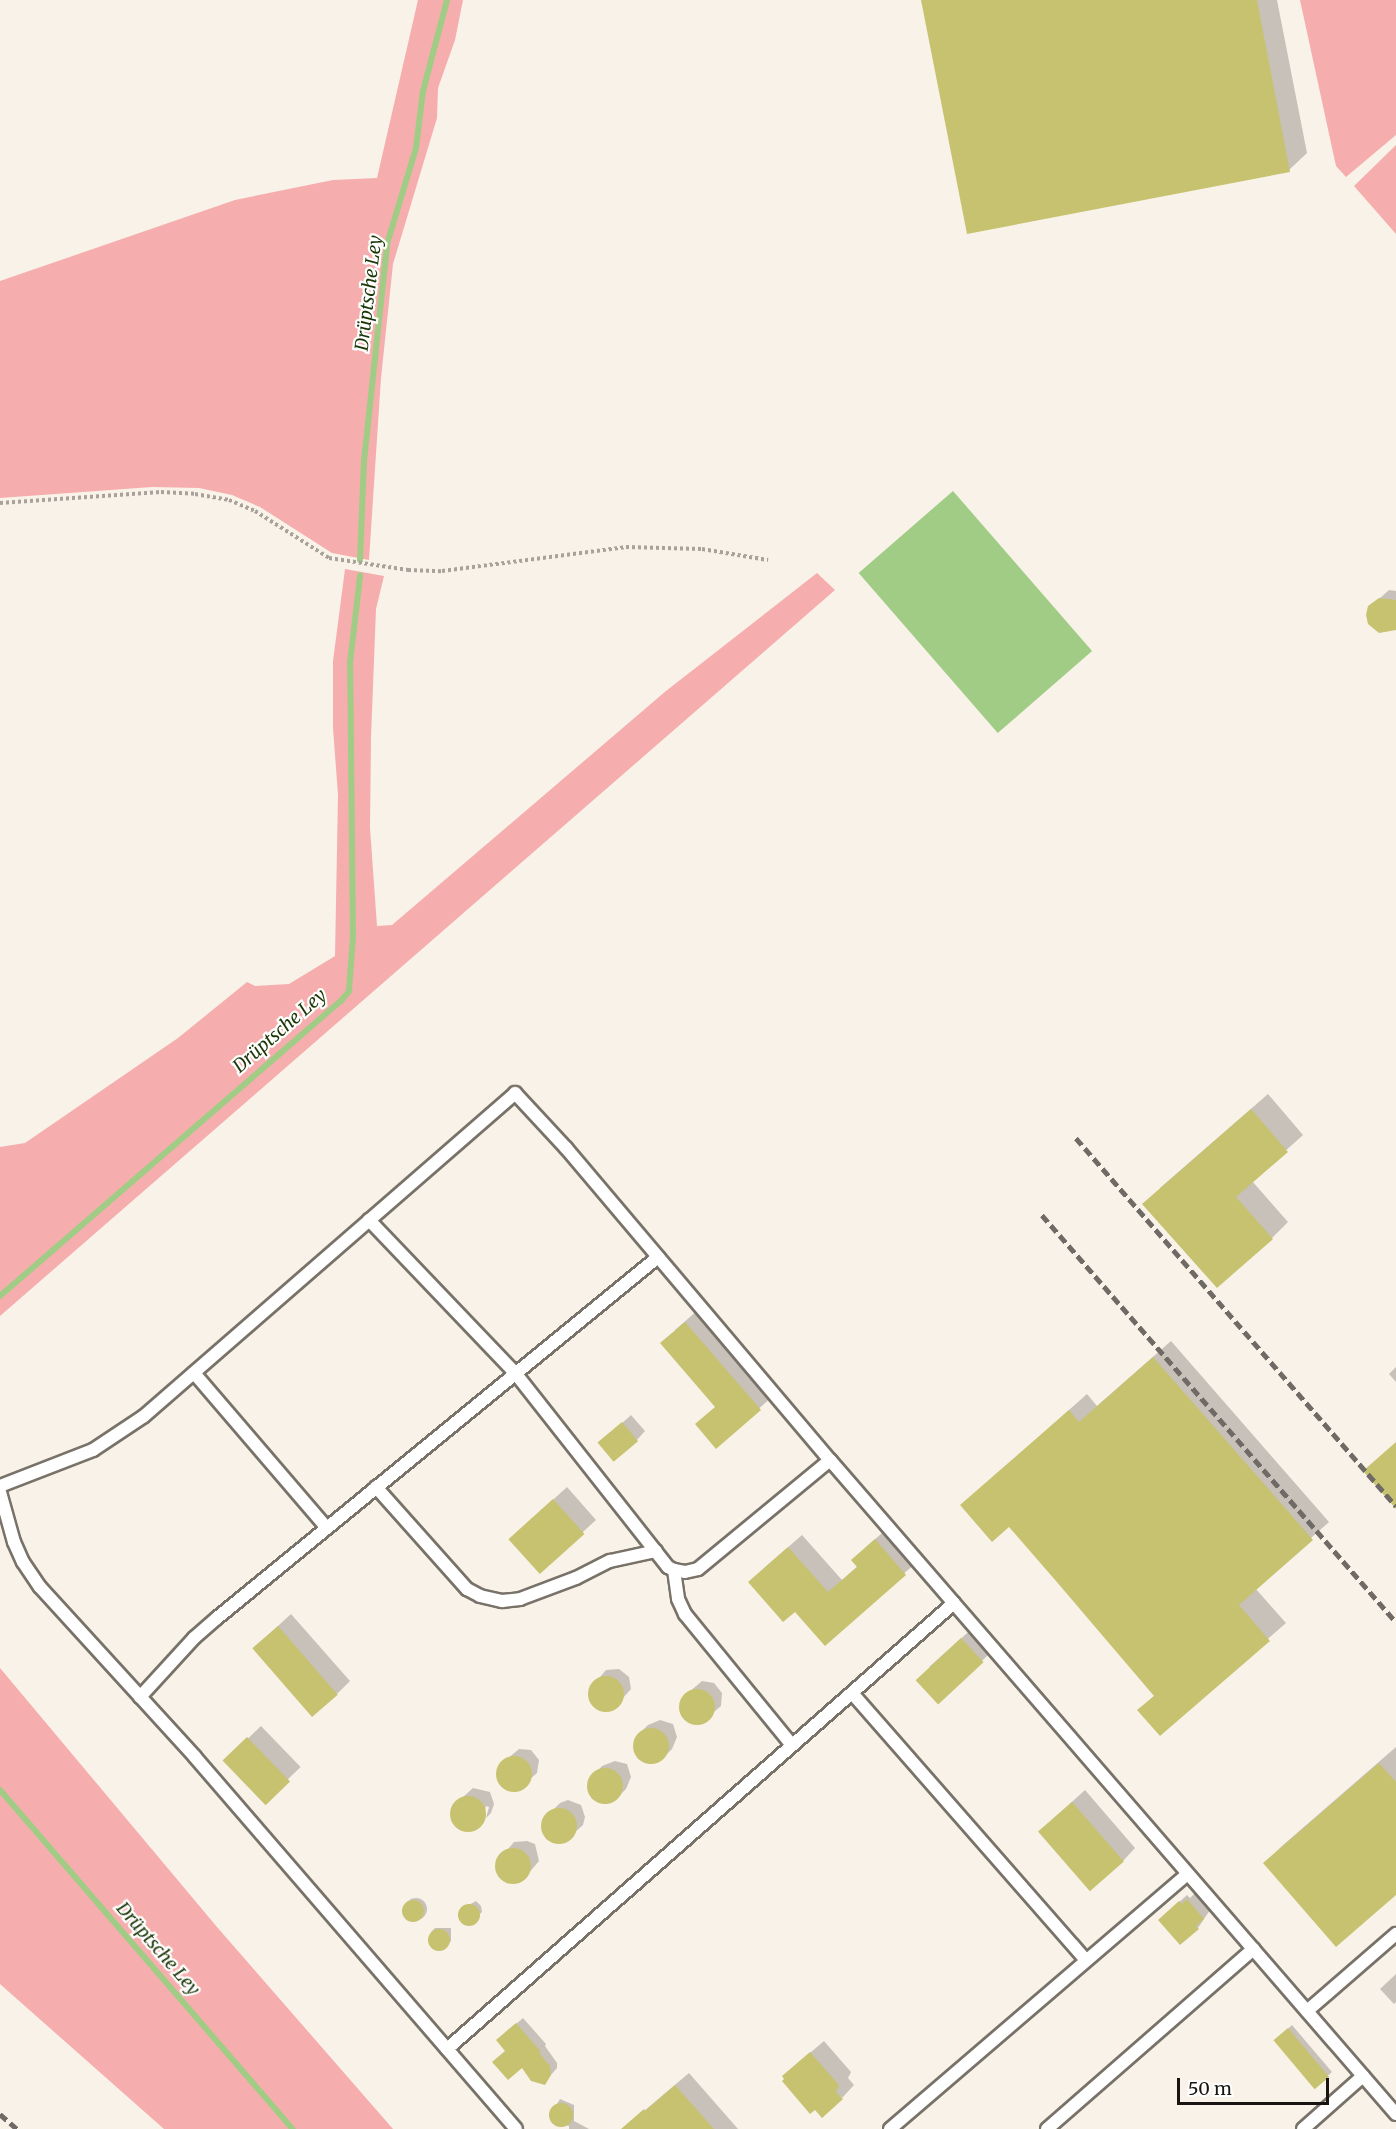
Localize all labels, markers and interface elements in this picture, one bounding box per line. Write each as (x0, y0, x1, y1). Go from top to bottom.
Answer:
water label: Drüptsche Ley (351, 234, 387, 352)
water label: Drüptsche Ley (229, 985, 331, 1077)
water label: Drüptsche Ley (112, 1898, 204, 2000)
scale bar (1180, 2066, 1332, 2104)
text: 50 m (1188, 2077, 1232, 2100)

